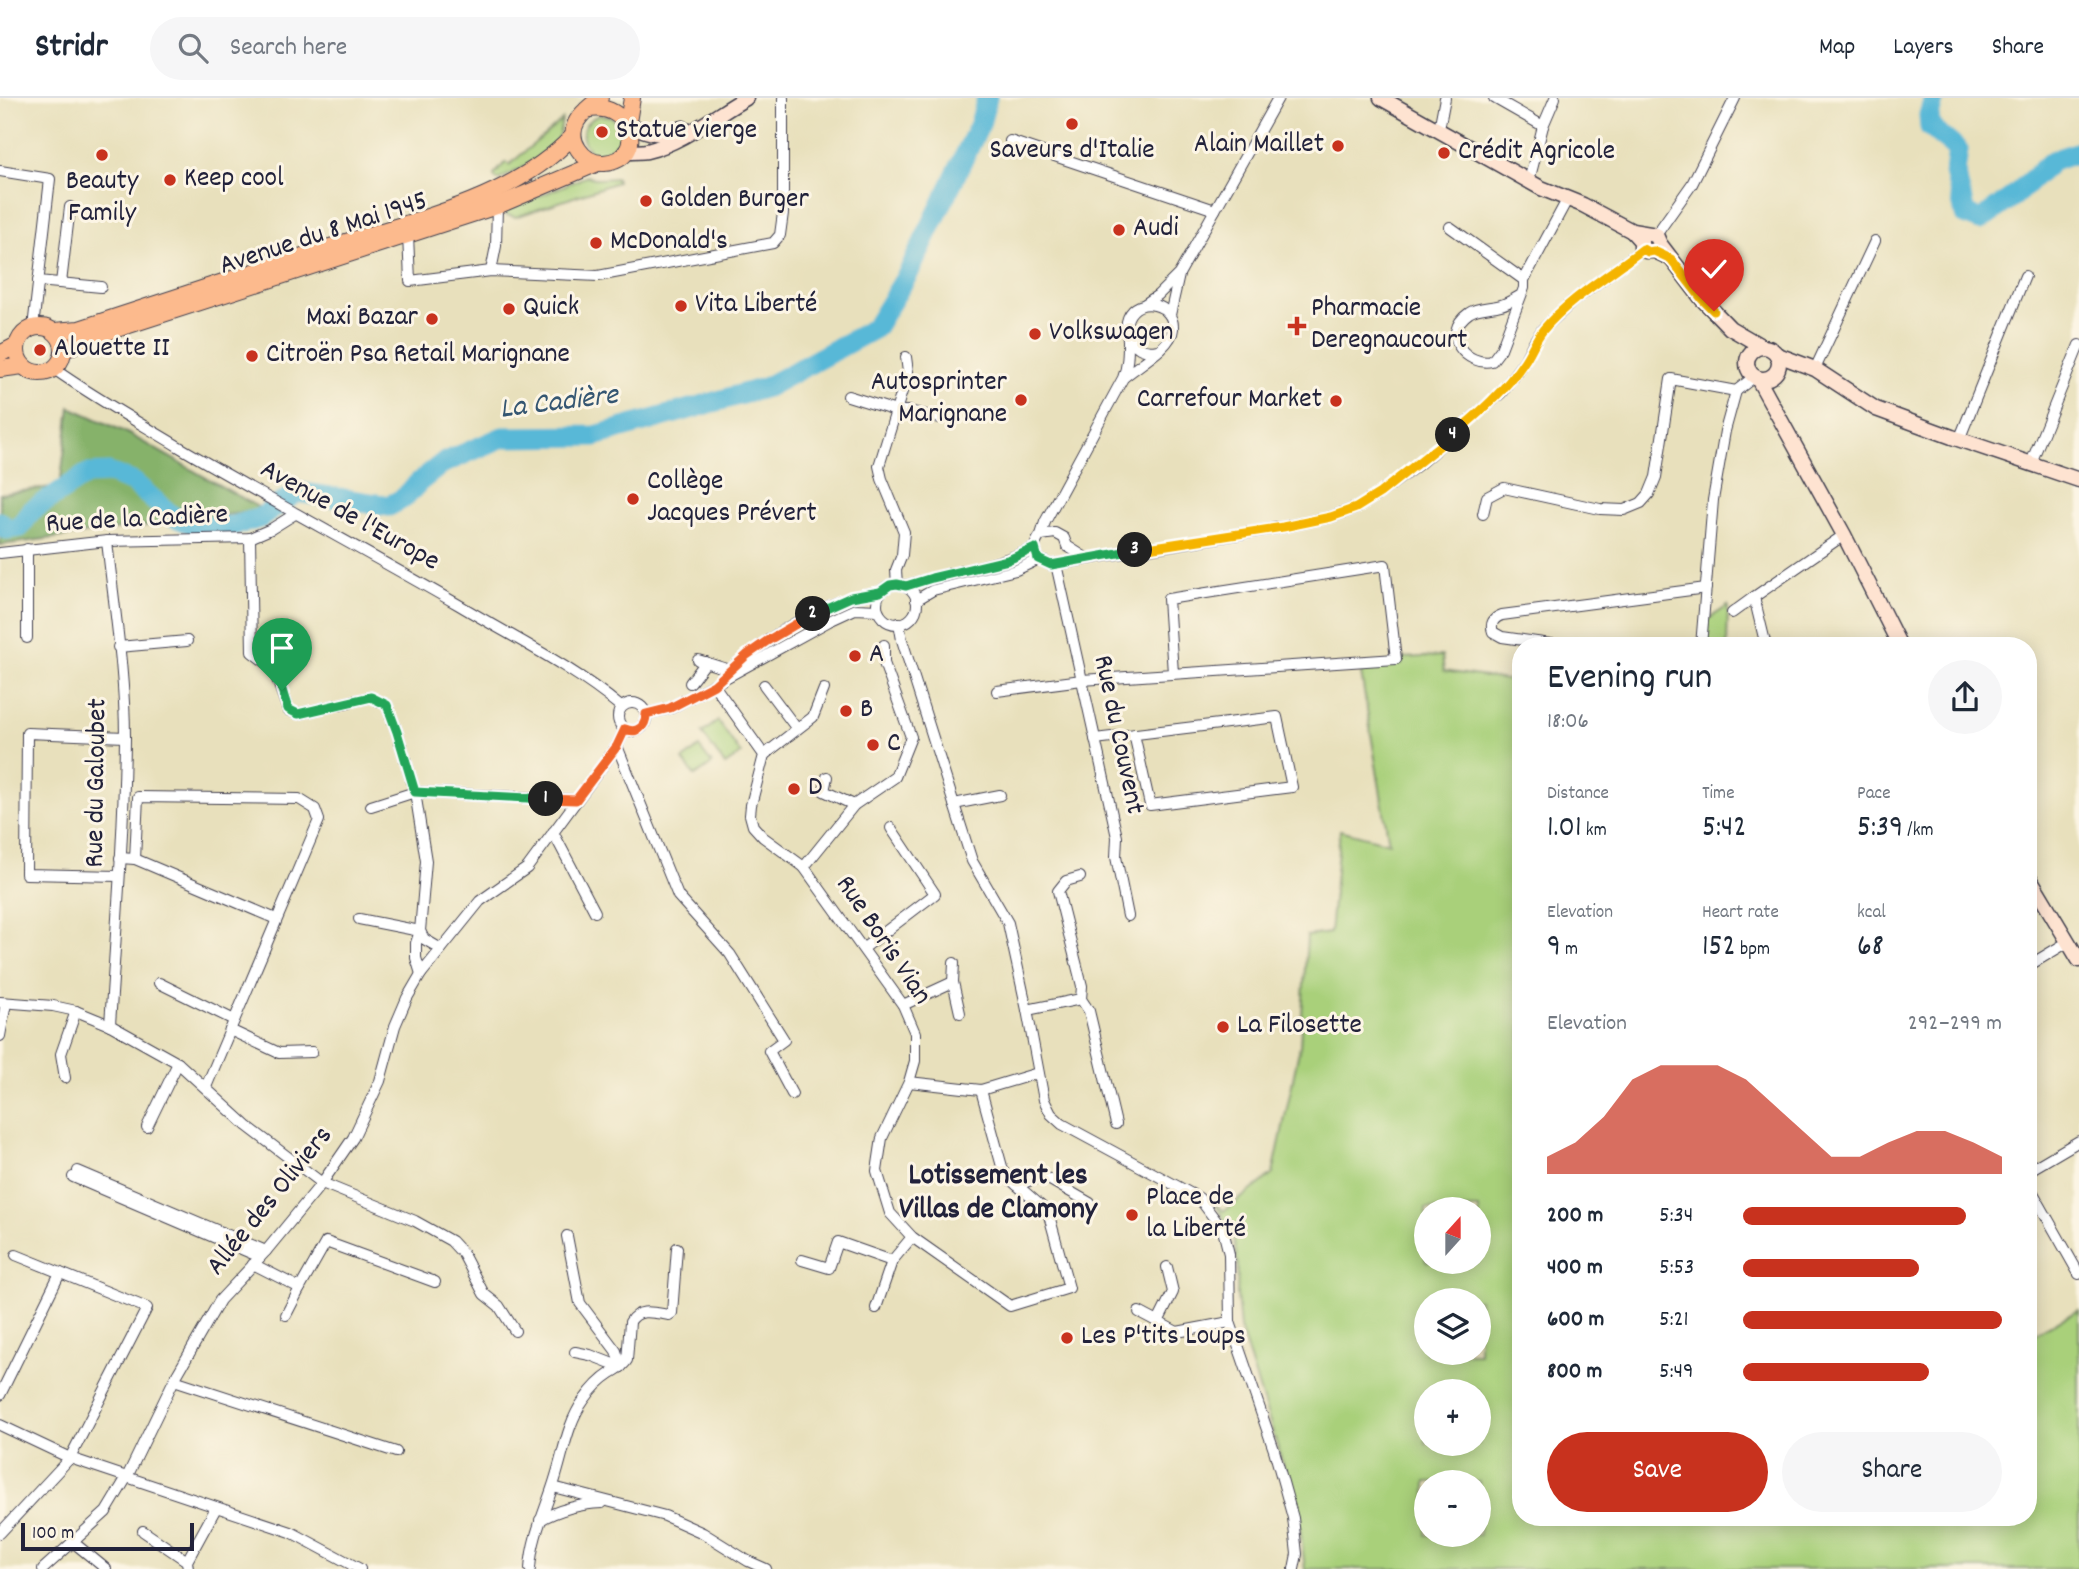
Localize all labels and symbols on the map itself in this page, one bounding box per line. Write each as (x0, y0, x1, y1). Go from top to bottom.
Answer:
place label: Statue vierge (616, 112, 757, 152)
marker: Saveurs d'Italie (1064, 116, 1080, 132)
marker: Statue vierge (594, 124, 610, 140)
place label: Alain Maillet (1194, 126, 1324, 166)
place label: Saveurs d'Italie (989, 132, 1155, 172)
place label: Crédit Agricole (1458, 133, 1615, 173)
marker: Alain Maillet (1330, 138, 1346, 154)
marker: Crédit Agricole (1436, 145, 1452, 161)
marker: Beauty Family (94, 147, 110, 163)
place label: Keep cool (184, 160, 284, 200)
place label: Beauty Family (66, 163, 139, 235)
marker: Keep cool (162, 172, 178, 188)
place label: Golden Burger (660, 181, 809, 221)
street label: Avenue du 8 Mai 1945 (215, 182, 433, 288)
marker: Golden Burger (638, 193, 654, 209)
place label: Audi (1133, 210, 1179, 250)
marker: Audi (1111, 222, 1127, 238)
place label: McDonald's (610, 223, 728, 263)
marker: McDonald's (588, 235, 604, 251)
pin (1684, 239, 1744, 311)
place label: Vita Liberté (695, 286, 817, 326)
place label: Quick (523, 289, 579, 329)
place label: Pharmacie Deregnaucourt (1311, 290, 1467, 362)
marker: Vita Liberté (673, 298, 689, 314)
place label: Maxi Bazar (306, 299, 419, 339)
marker: Quick (501, 301, 517, 317)
marker: Maxi Bazar (424, 311, 440, 327)
place label: Volkswagen (1049, 314, 1174, 354)
marker: Pharmacie Deregnaucourt (1289, 318, 1305, 334)
marker: Volkswagen (1027, 326, 1043, 342)
place label: Alouette II (54, 330, 170, 370)
place label: Citroën Psa Retail Marignane (266, 336, 570, 376)
marker: Alouette II (32, 342, 48, 358)
marker: Citroën Psa Retail Marignane (244, 348, 260, 364)
place label: Autosprinter Marignane (871, 364, 1008, 436)
water label: La Cadière (497, 375, 622, 433)
place label: Carrefour Market (1137, 381, 1322, 421)
marker: Autosprinter Marignane (1013, 392, 1029, 408)
marker: Carrefour Market (1328, 393, 1344, 409)
pin: 4 (1436, 418, 1470, 452)
street label: Avenue de l'Europe (252, 451, 446, 583)
place label: Collège Jacques Prévert (647, 463, 817, 535)
marker: Collège Jacques Prévert (625, 491, 641, 507)
street label: Rue de la Cadière (45, 496, 229, 546)
pin: 3 (1118, 532, 1152, 568)
pin: 2 (796, 596, 830, 632)
pin (252, 618, 312, 690)
place label: A (869, 636, 884, 676)
marker: A (847, 648, 863, 664)
street label: Rue du Couvent (1081, 652, 1153, 818)
place label: B (860, 691, 873, 731)
street label: Rue du Galoubet (77, 698, 119, 868)
marker: B (838, 703, 854, 719)
place label: C (887, 725, 901, 765)
marker: C (865, 737, 881, 753)
place label: D (808, 769, 822, 809)
marker: D (786, 781, 802, 797)
pin: 1 (528, 782, 564, 816)
street label: Rue Boris Vian (824, 868, 940, 1014)
place label: La Filosette (1237, 1007, 1362, 1047)
marker: La Filosette (1215, 1019, 1231, 1035)
street label: Allée des Oliviers (198, 1119, 344, 1285)
district label: Lotissement les Villas de Clamony (899, 1156, 1099, 1233)
place label: Place de la Liberté (1146, 1179, 1246, 1251)
north arrow (1414, 1197, 1491, 1274)
marker: Place de la Liberté (1124, 1207, 1140, 1223)
place label: Les P'tits Loups (1081, 1318, 1246, 1358)
marker: Les P'tits Loups (1059, 1330, 1075, 1346)
scale bar (21, 1520, 194, 1552)

